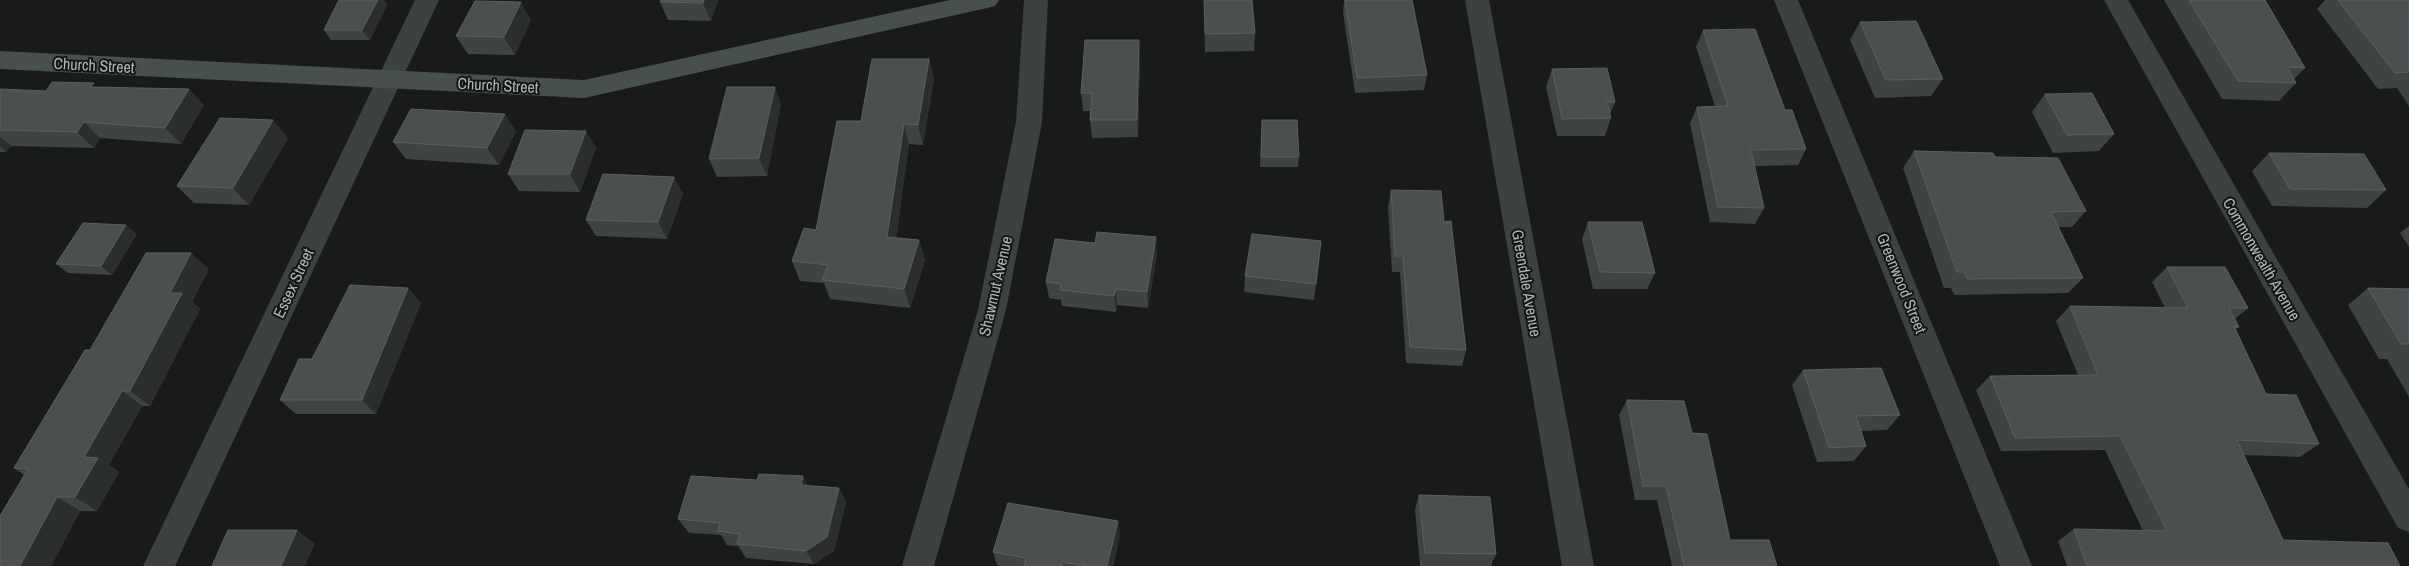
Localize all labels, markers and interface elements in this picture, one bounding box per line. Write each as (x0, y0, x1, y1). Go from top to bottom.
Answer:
street label: Church Street (53, 52, 135, 78)
street label: Church Street (457, 72, 539, 98)
street label: Commonwealth Avenue (2218, 194, 2306, 324)
street label: Greendale Avenue (1507, 228, 1547, 338)
street label: Greenwood Street (1872, 230, 1932, 337)
street label: Shawmut Avenue (973, 234, 1017, 338)
street label: Essex Street (267, 244, 319, 321)

